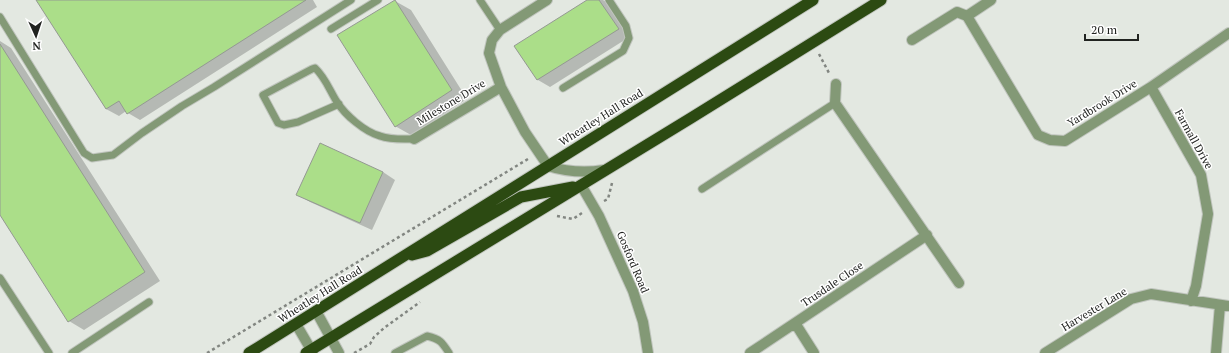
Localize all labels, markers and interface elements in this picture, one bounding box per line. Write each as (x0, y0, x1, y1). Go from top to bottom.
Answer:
north arrow (16, 16, 56, 56)
scale bar (1085, 16, 1138, 42)
text: 20 m (1091, 22, 1118, 37)
text: N (31, 39, 41, 53)
street label: Milestone Drive (414, 76, 488, 128)
street label: Yardbrook Drive (1065, 76, 1140, 130)
street label: Wheatley Hall Road (557, 86, 645, 148)
street label: Farmall Drive (1172, 107, 1216, 172)
street label: Gosford Road (614, 229, 652, 295)
street label: Trusdale Close (798, 258, 866, 310)
street label: Wheatley Hall Road (276, 263, 364, 325)
street label: Harvester Lane (1059, 284, 1130, 334)

